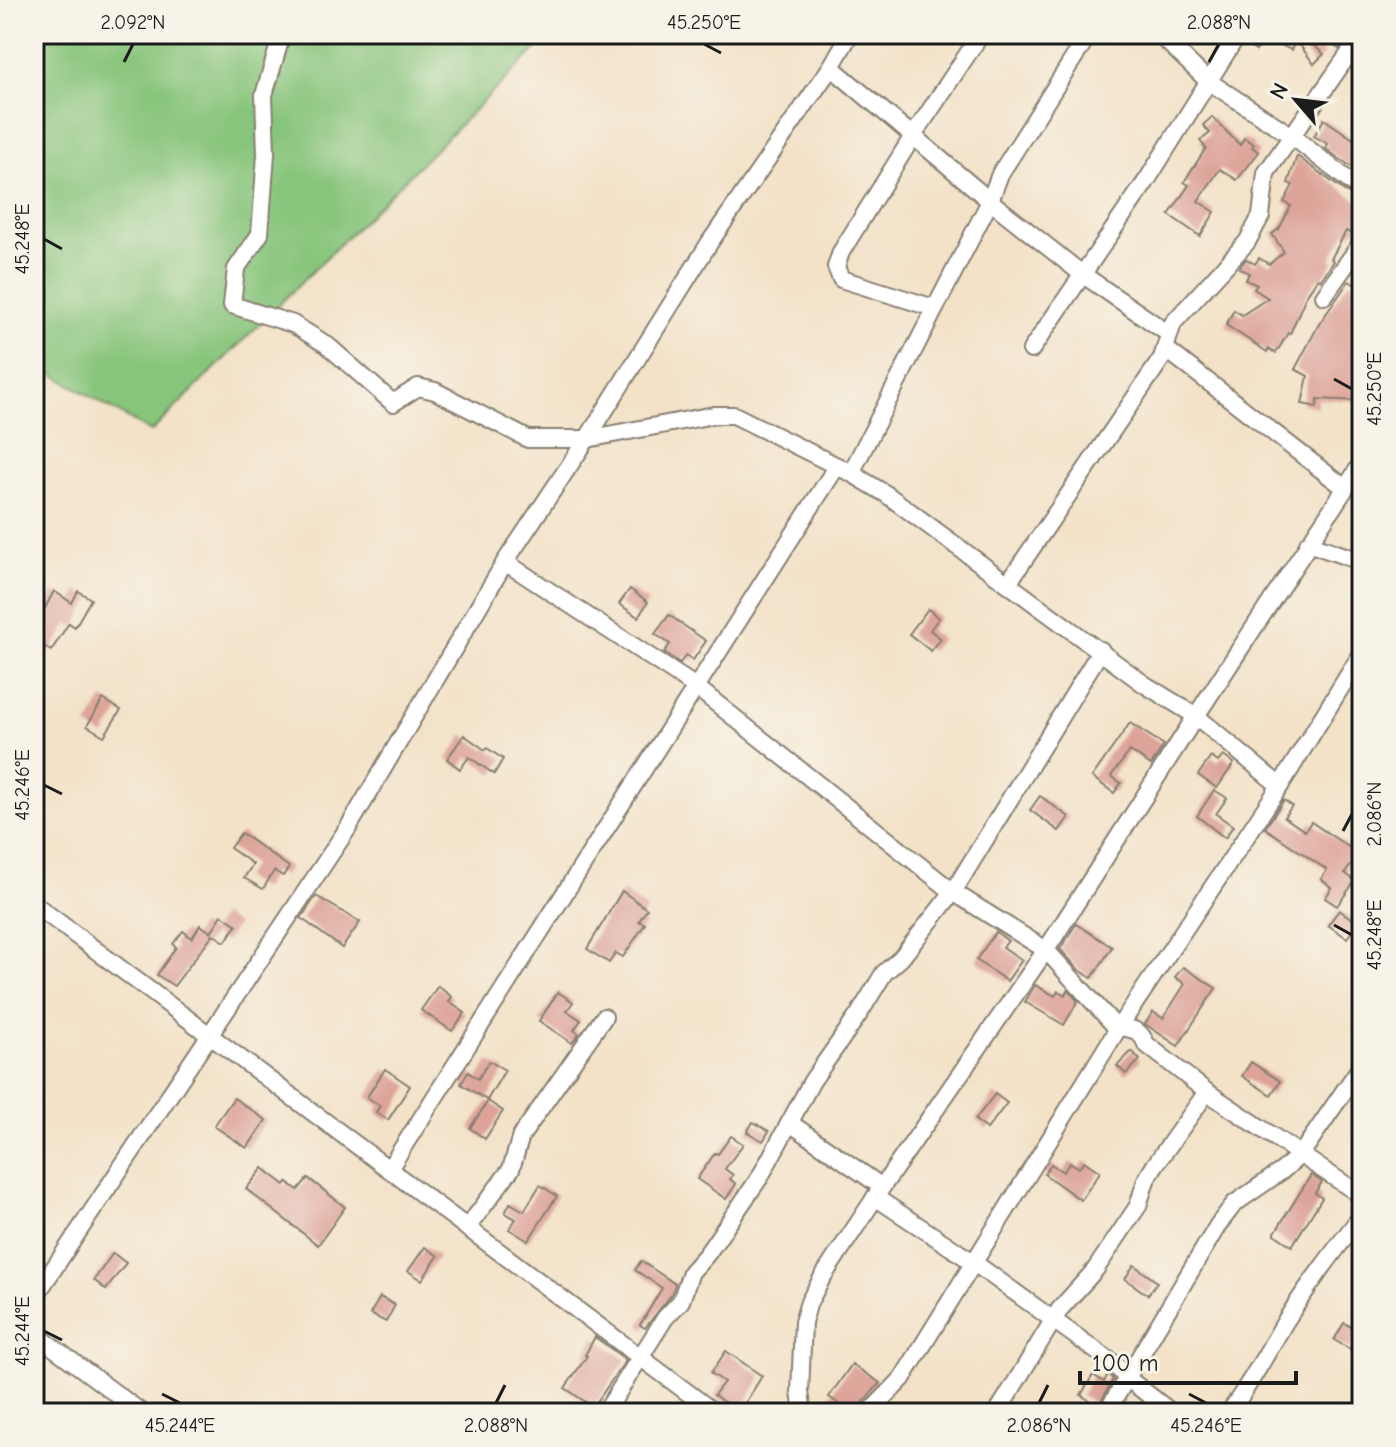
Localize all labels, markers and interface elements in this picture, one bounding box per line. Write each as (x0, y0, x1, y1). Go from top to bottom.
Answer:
text: 2.092°N (101, 11, 165, 34)
text: 45.250°E (667, 11, 741, 34)
text: 2.088°N (1187, 11, 1251, 34)
north arrow (1256, 60, 1336, 140)
text: N (1264, 79, 1294, 104)
text: 45.248°E (11, 204, 34, 274)
text: 45.250°E (1363, 352, 1386, 426)
text: 45.246°E (11, 749, 34, 821)
text: 2.086°N (1363, 782, 1386, 846)
text: 45.248°E (1363, 900, 1386, 970)
text: 45.244°E (11, 1296, 34, 1366)
scale bar (1080, 1335, 1296, 1385)
text: 100 m (1092, 1349, 1159, 1377)
text: 45.244°E (145, 1414, 215, 1437)
text: 2.088°N (464, 1414, 528, 1437)
text: 2.086°N (1007, 1414, 1071, 1437)
text: 45.246°E (1170, 1414, 1242, 1437)

